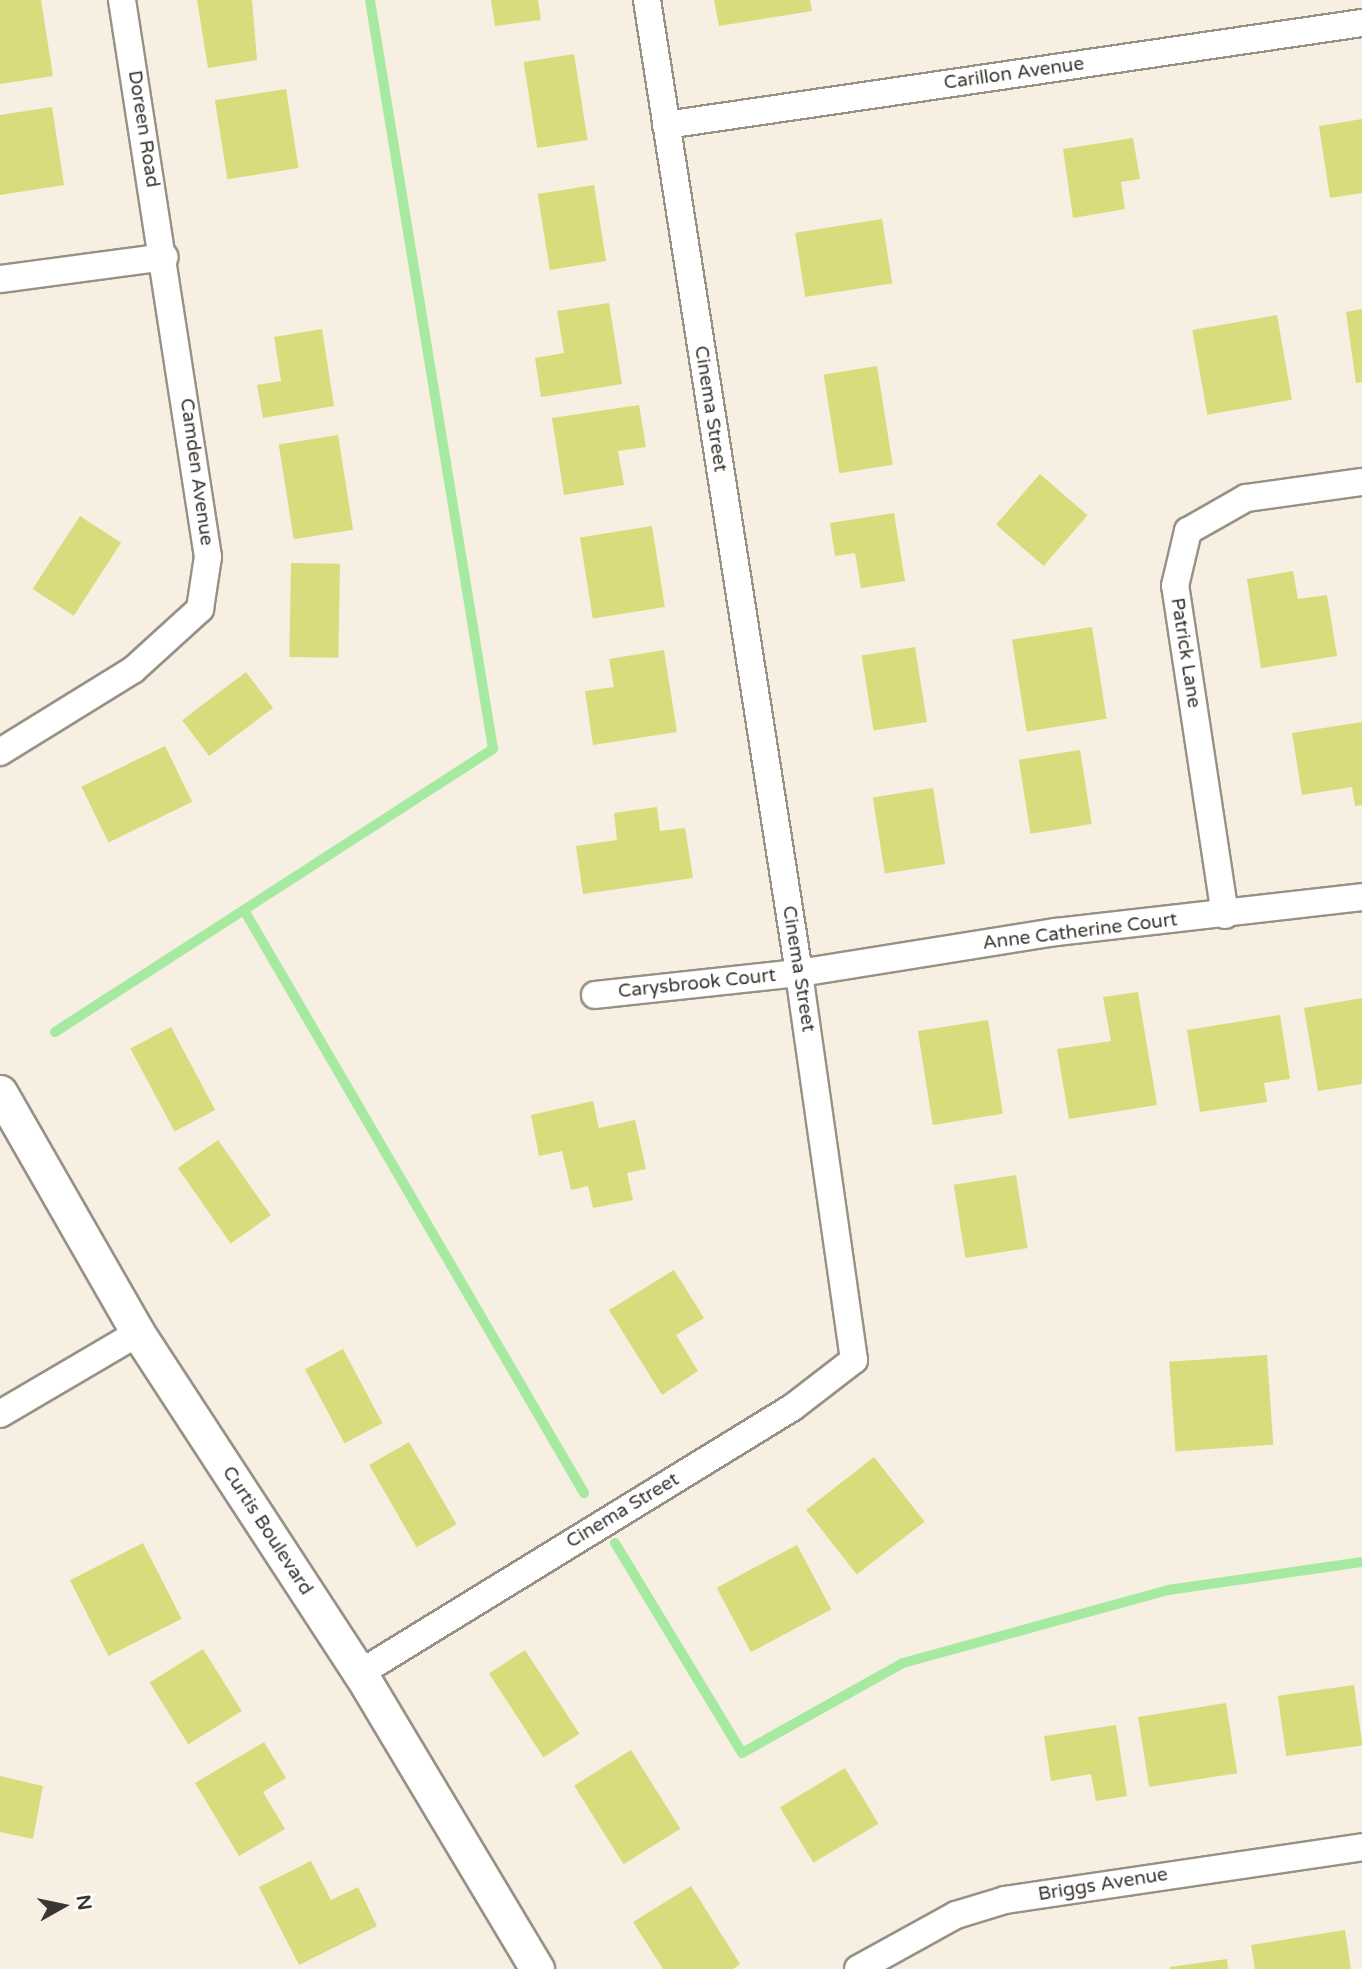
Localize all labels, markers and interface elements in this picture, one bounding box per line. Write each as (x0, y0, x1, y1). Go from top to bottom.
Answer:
street label: Carillon Avenue (942, 53, 1086, 95)
street label: Doreen Road (122, 69, 164, 189)
street label: Cinema Street (689, 344, 731, 474)
street label: Camden Avenue (174, 397, 218, 547)
street label: Patrick Lane (1165, 596, 1205, 710)
street label: Cinema Street (777, 904, 819, 1034)
street label: Anne Catherine Court (981, 909, 1179, 955)
street label: Carysbrook Court (617, 964, 777, 1004)
street label: Curtis Boulevard (217, 1462, 317, 1600)
street label: Cinema Street (562, 1468, 684, 1554)
street label: Briggs Avenue (1036, 1863, 1170, 1907)
north arrow (28, 1871, 98, 1941)
text: N (72, 1893, 96, 1912)

